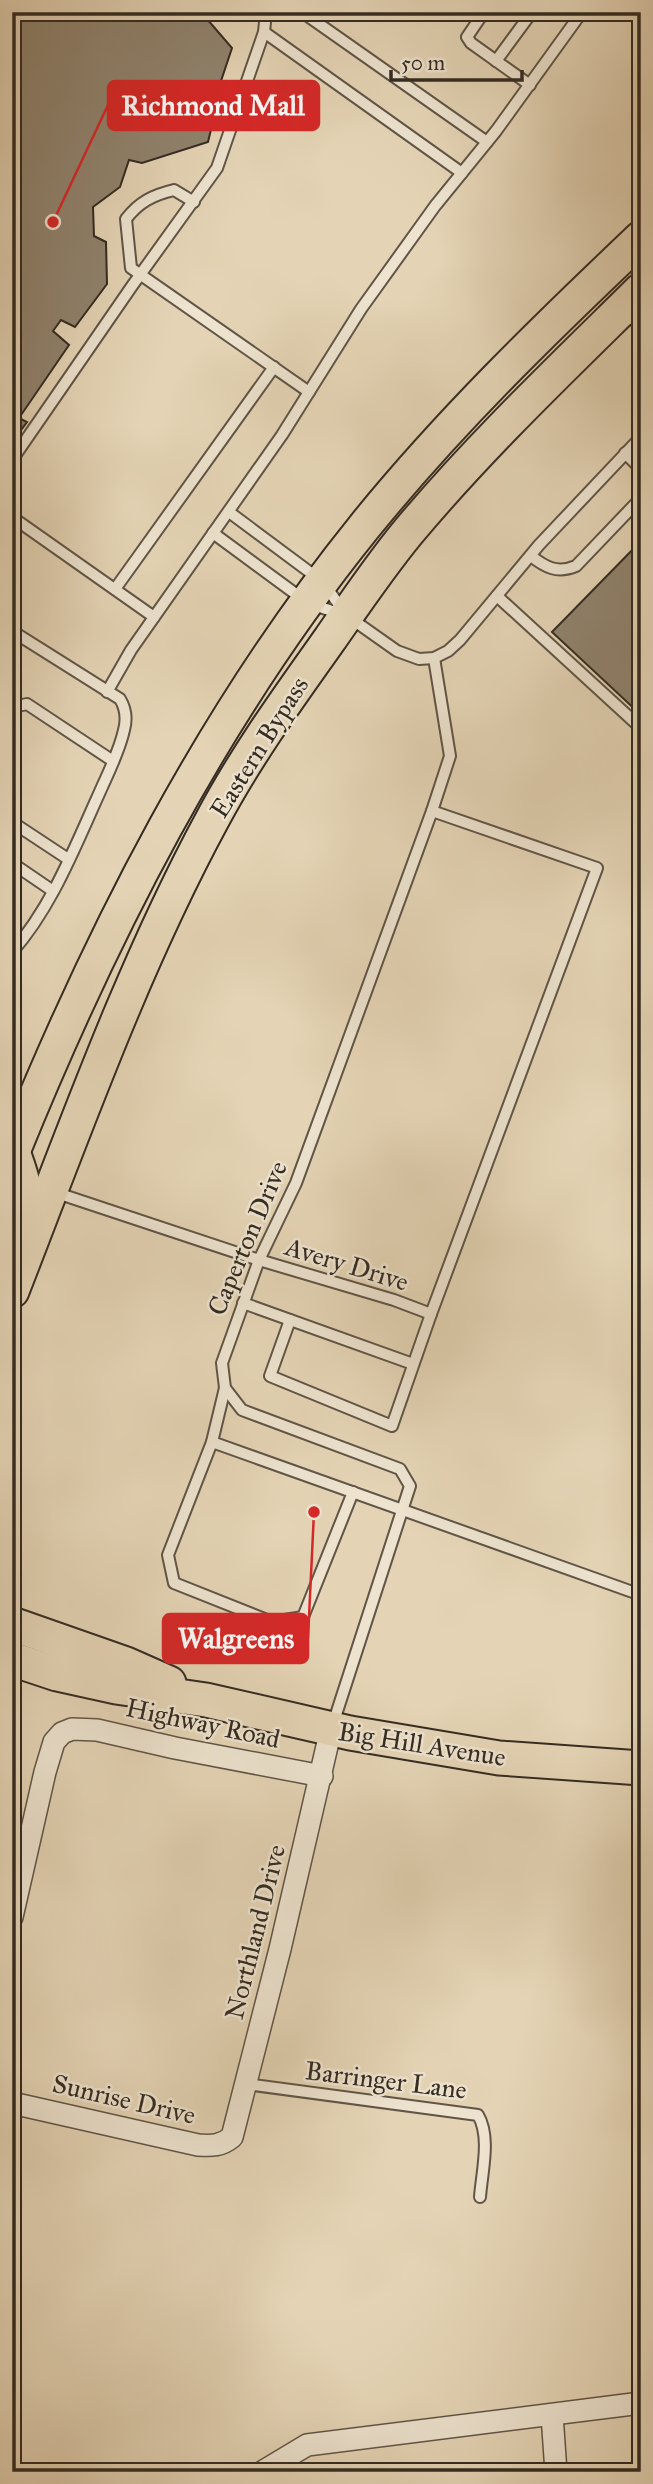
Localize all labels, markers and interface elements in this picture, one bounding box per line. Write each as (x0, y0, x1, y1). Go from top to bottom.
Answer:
scale bar (391, 38, 522, 82)
text: 50 m (401, 50, 446, 76)
callout: Richmond Mall (108, 81, 319, 130)
text: Richmond Mall (121, 88, 305, 123)
street label: Eastern Bypass (203, 670, 315, 824)
street label: Caperton Drive (200, 1156, 294, 1320)
street label: Avery Drive (281, 1230, 413, 1298)
callout: Walgreens (163, 1614, 308, 1663)
text: Walgreens (178, 1621, 294, 1656)
street label: Highway Road (123, 1691, 283, 1755)
street label: Big Hill Avenue (336, 1715, 508, 1773)
street label: Northland Drive (218, 1841, 292, 2023)
street label: Barringer Lane (304, 2054, 469, 2106)
street label: Sunrise Drive (49, 2067, 199, 2131)

